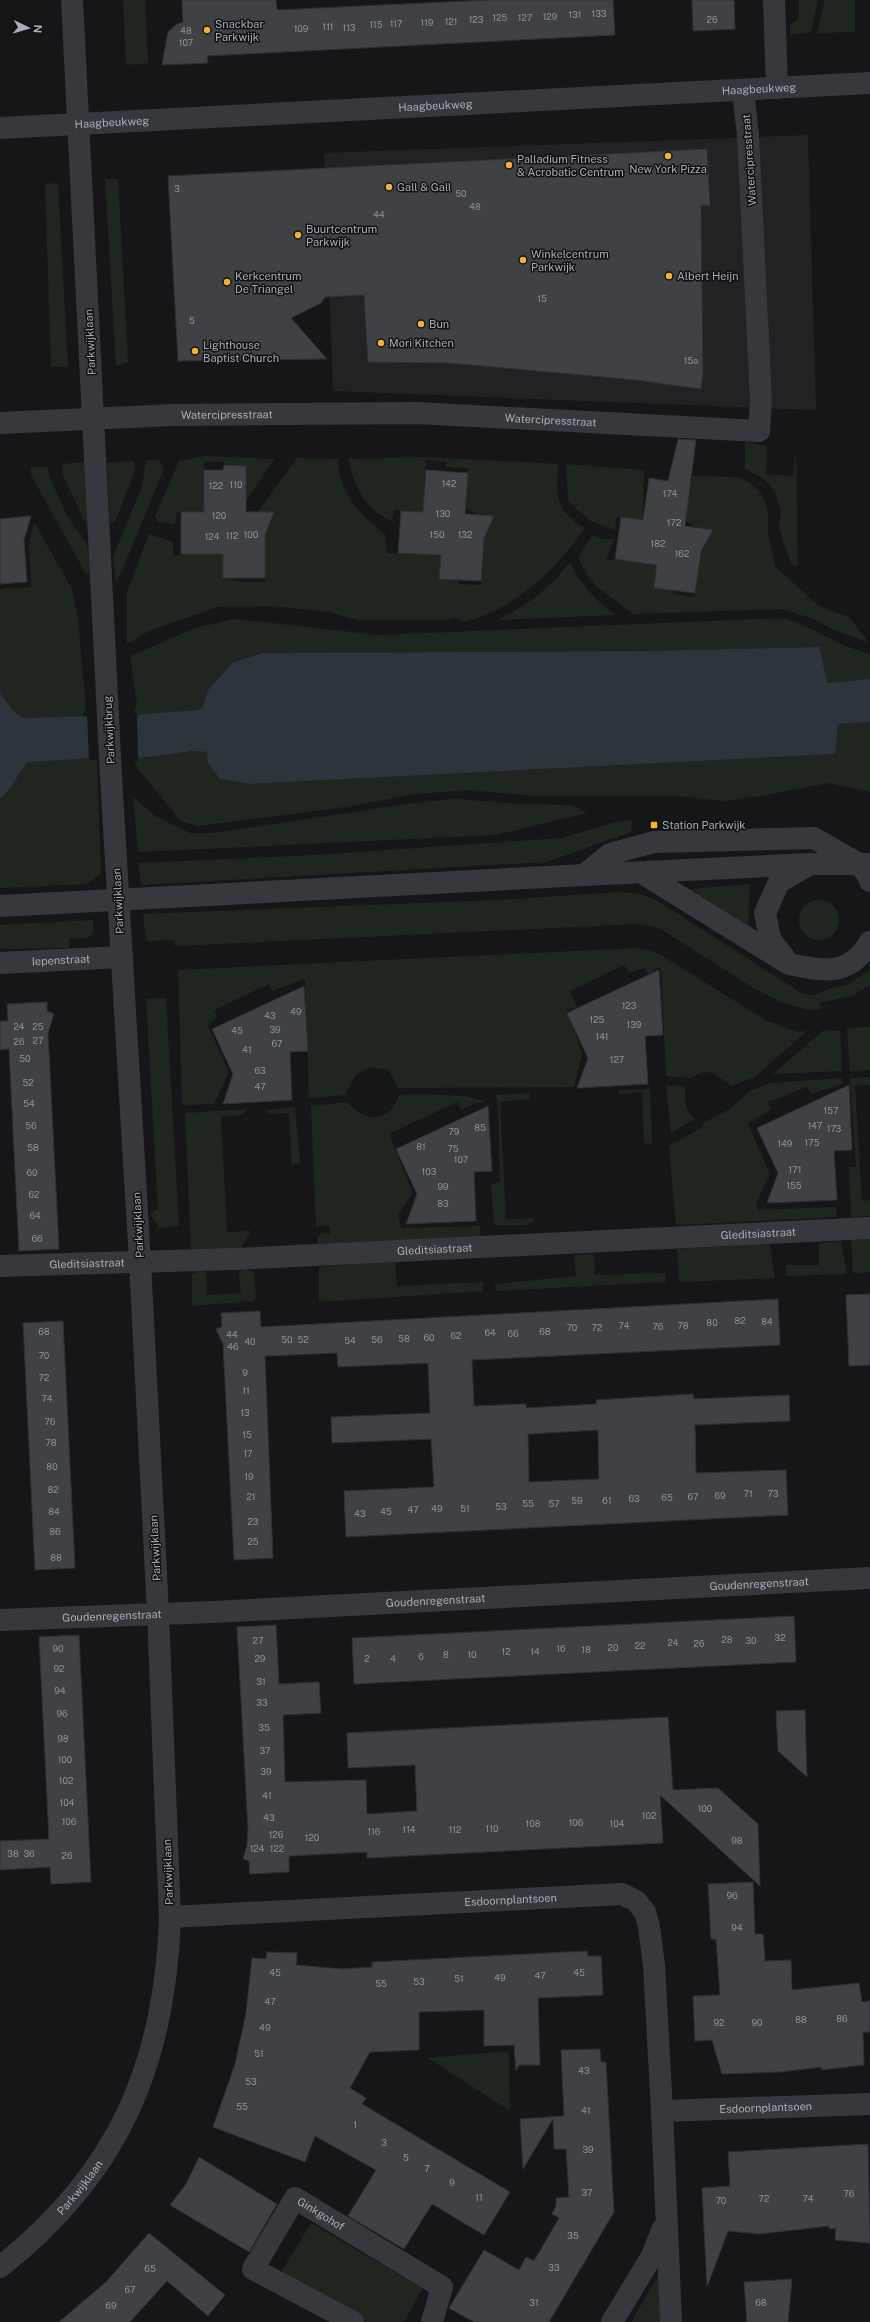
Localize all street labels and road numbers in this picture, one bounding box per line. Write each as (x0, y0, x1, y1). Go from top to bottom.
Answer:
street label: Haagbeukweg (721, 81, 797, 97)
street label: Haagbeukweg (398, 98, 473, 113)
street label: Haagbeukweg (74, 114, 150, 130)
street label: Watercipresstraat (740, 114, 758, 206)
street label: Parkwijklaan (82, 309, 98, 375)
street label: Watercipresstraat (181, 408, 273, 421)
street label: Watercipresstraat (504, 412, 597, 428)
street label: Parkwijkbrug (101, 696, 117, 764)
street label: Parkwijklaan (110, 868, 126, 934)
street label: Iepenstraat (31, 953, 90, 967)
street label: Parkwijklaan (130, 1192, 146, 1258)
street label: Gleditsiastraat (720, 1226, 796, 1241)
street label: Gleditsiastraat (397, 1241, 473, 1257)
street label: Gleditsiastraat (49, 1256, 125, 1271)
street label: Parkwijklaan (147, 1515, 163, 1581)
street label: Goudenregenstraat (709, 1575, 809, 1592)
street label: Goudenregenstraat (386, 1592, 486, 1609)
street label: Goudenregenstraat (62, 1608, 162, 1624)
street label: Parkwijklaan (161, 1839, 175, 1905)
street label: Esdoornplantsoen (464, 1891, 557, 1908)
street label: Esdoornplantsoen (719, 2100, 812, 2115)
street label: Parkwijklaan (55, 2158, 105, 2217)
street label: Ginkgohof (295, 2195, 347, 2233)

